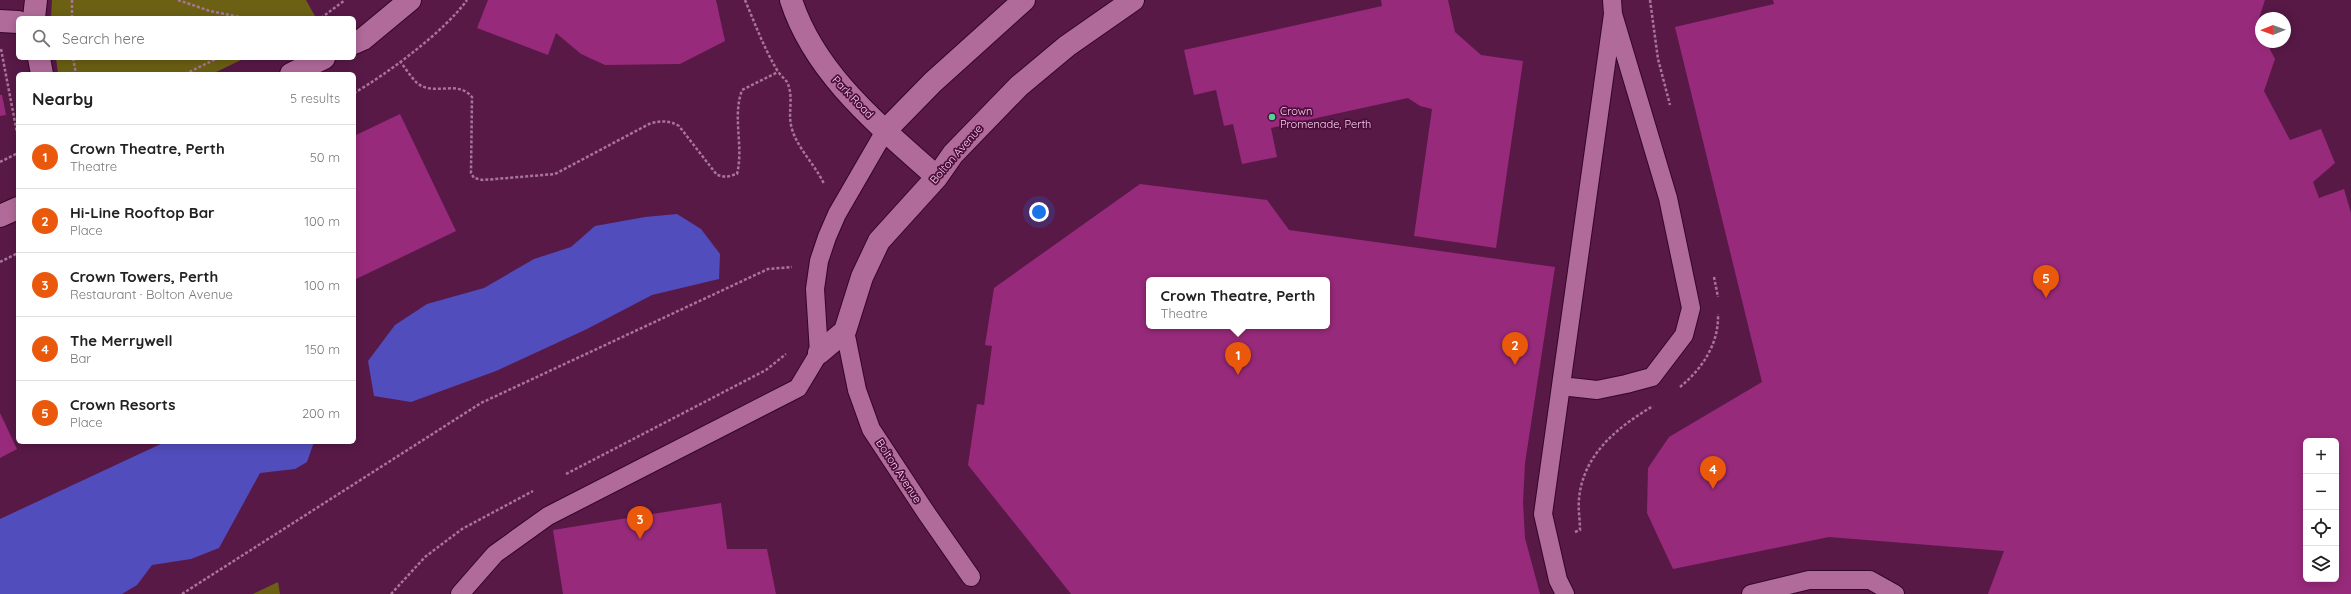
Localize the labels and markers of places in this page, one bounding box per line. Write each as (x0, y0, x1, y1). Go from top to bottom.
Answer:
place label: Crown Promenade, Perth (1280, 104, 1371, 131)
marker: Crown Promenade, Perth (1267, 112, 1277, 122)
pin: 5 (2033, 265, 2059, 298)
pin: 2 (1502, 332, 1528, 365)
pin: 1 (1225, 342, 1251, 375)
pin: 4 (1700, 456, 1726, 489)
pin: 3 (627, 506, 653, 539)

